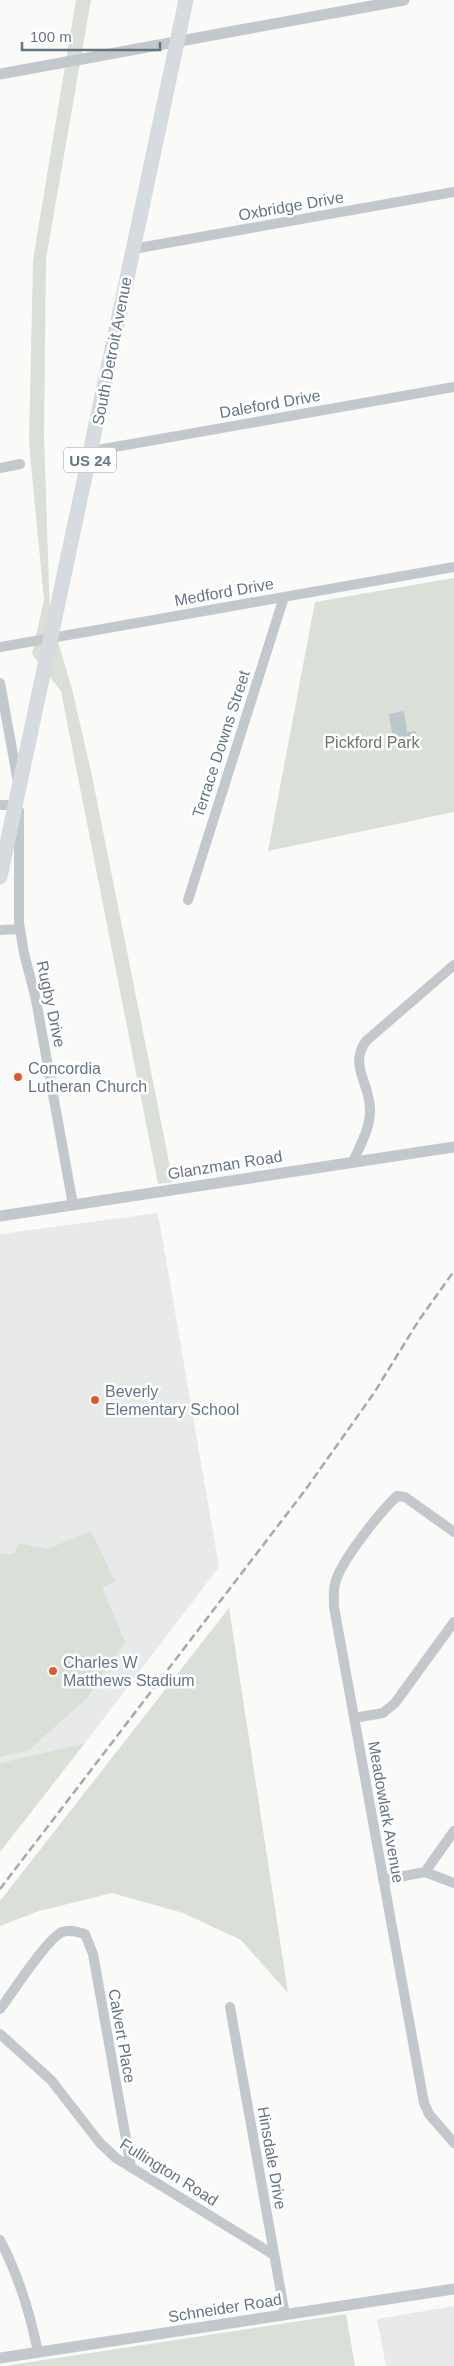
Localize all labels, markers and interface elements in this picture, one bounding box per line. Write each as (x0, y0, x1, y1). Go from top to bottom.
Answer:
scale bar (22, 20, 160, 52)
text: 100 m (30, 28, 72, 45)
street label: Oxbridge Drive (237, 188, 345, 224)
street label: South Detroit Avenue (89, 275, 135, 427)
street label: Daleford Drive (218, 387, 322, 421)
road number: US 24 (64, 448, 116, 472)
street label: Medford Drive (173, 575, 275, 609)
street label: Terrace Downs Street (189, 668, 253, 820)
park label: Pickford Park (324, 734, 421, 751)
street label: Rugby Drive (34, 959, 68, 1049)
place label: Concordia Lutheran Church (28, 1060, 147, 1095)
marker: Concordia Lutheran Church (12, 1071, 24, 1083)
street label: Glanzman Road (167, 1148, 283, 1182)
place label: Beverly Elementary School (105, 1383, 239, 1418)
marker: Beverly Elementary School (89, 1394, 101, 1406)
place label: Charles W Matthews Stadium (63, 1654, 195, 1689)
marker: Charles W Matthews Stadium (47, 1665, 59, 1677)
street label: Meadowlark Avenue (365, 1740, 407, 1884)
street label: Calvert Place (105, 1988, 139, 2084)
street label: Hinsdale Drive (255, 2105, 289, 2211)
street label: Fullington Road (117, 2135, 221, 2209)
street label: Schneider Road (167, 2291, 283, 2325)

